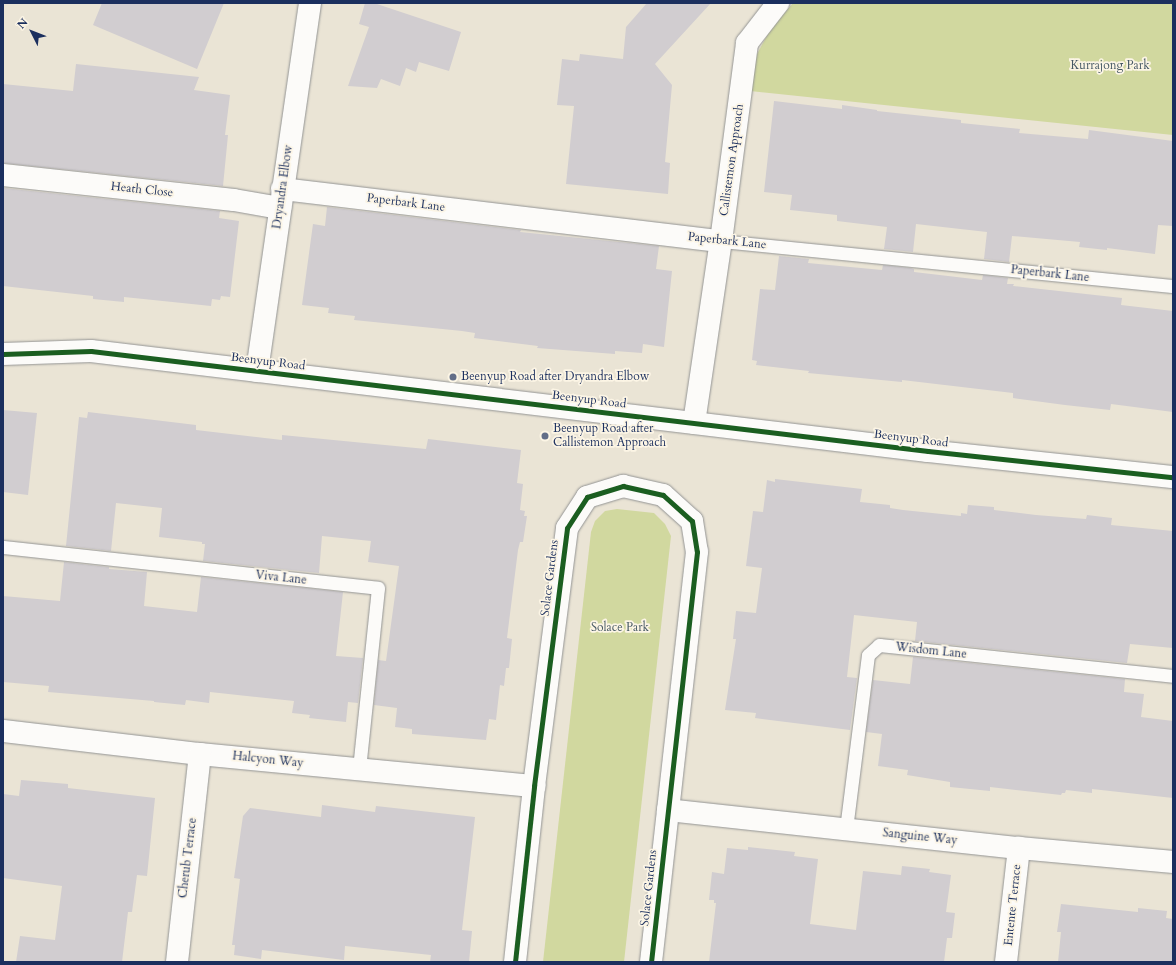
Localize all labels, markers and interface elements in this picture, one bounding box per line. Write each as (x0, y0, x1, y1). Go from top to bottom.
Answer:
north arrow (12, 12, 52, 52)
text: N (14, 15, 31, 32)
park label: Kurrajong Park (1070, 59, 1150, 73)
street label: Callistemon Approach (717, 103, 747, 217)
street label: Dryandra Elbow (270, 144, 296, 230)
street label: Heath Close (110, 180, 174, 200)
street label: Paperbark Lane (366, 191, 446, 215)
street label: Paperbark Lane (687, 230, 767, 252)
street label: Paperbark Lane (1010, 263, 1090, 285)
street label: Beenyup Road (230, 350, 306, 374)
place label: Beenyup Road after Dryandra Elbow (461, 370, 649, 384)
marker: Beenyup Road after Dryandra Elbow (448, 372, 458, 382)
street label: Beenyup Road (551, 388, 627, 412)
place label: Beenyup Road after Callistemon Approach (553, 422, 666, 450)
street label: Beenyup Road (873, 427, 949, 451)
marker: Beenyup Road after Callistemon Approach (540, 431, 550, 441)
street label: Solace Gardens (538, 539, 562, 617)
street label: Viva Lane (255, 568, 307, 588)
park label: Solace Park (591, 621, 649, 635)
street label: Wisdom Lane (895, 640, 967, 662)
street label: Halcyon Way (232, 749, 304, 771)
street label: Cherub Terrace (176, 817, 200, 899)
street label: Sanguine Way (882, 826, 958, 848)
street label: Solace Gardens (638, 849, 660, 927)
street label: Entente Terrace (1002, 864, 1024, 946)

